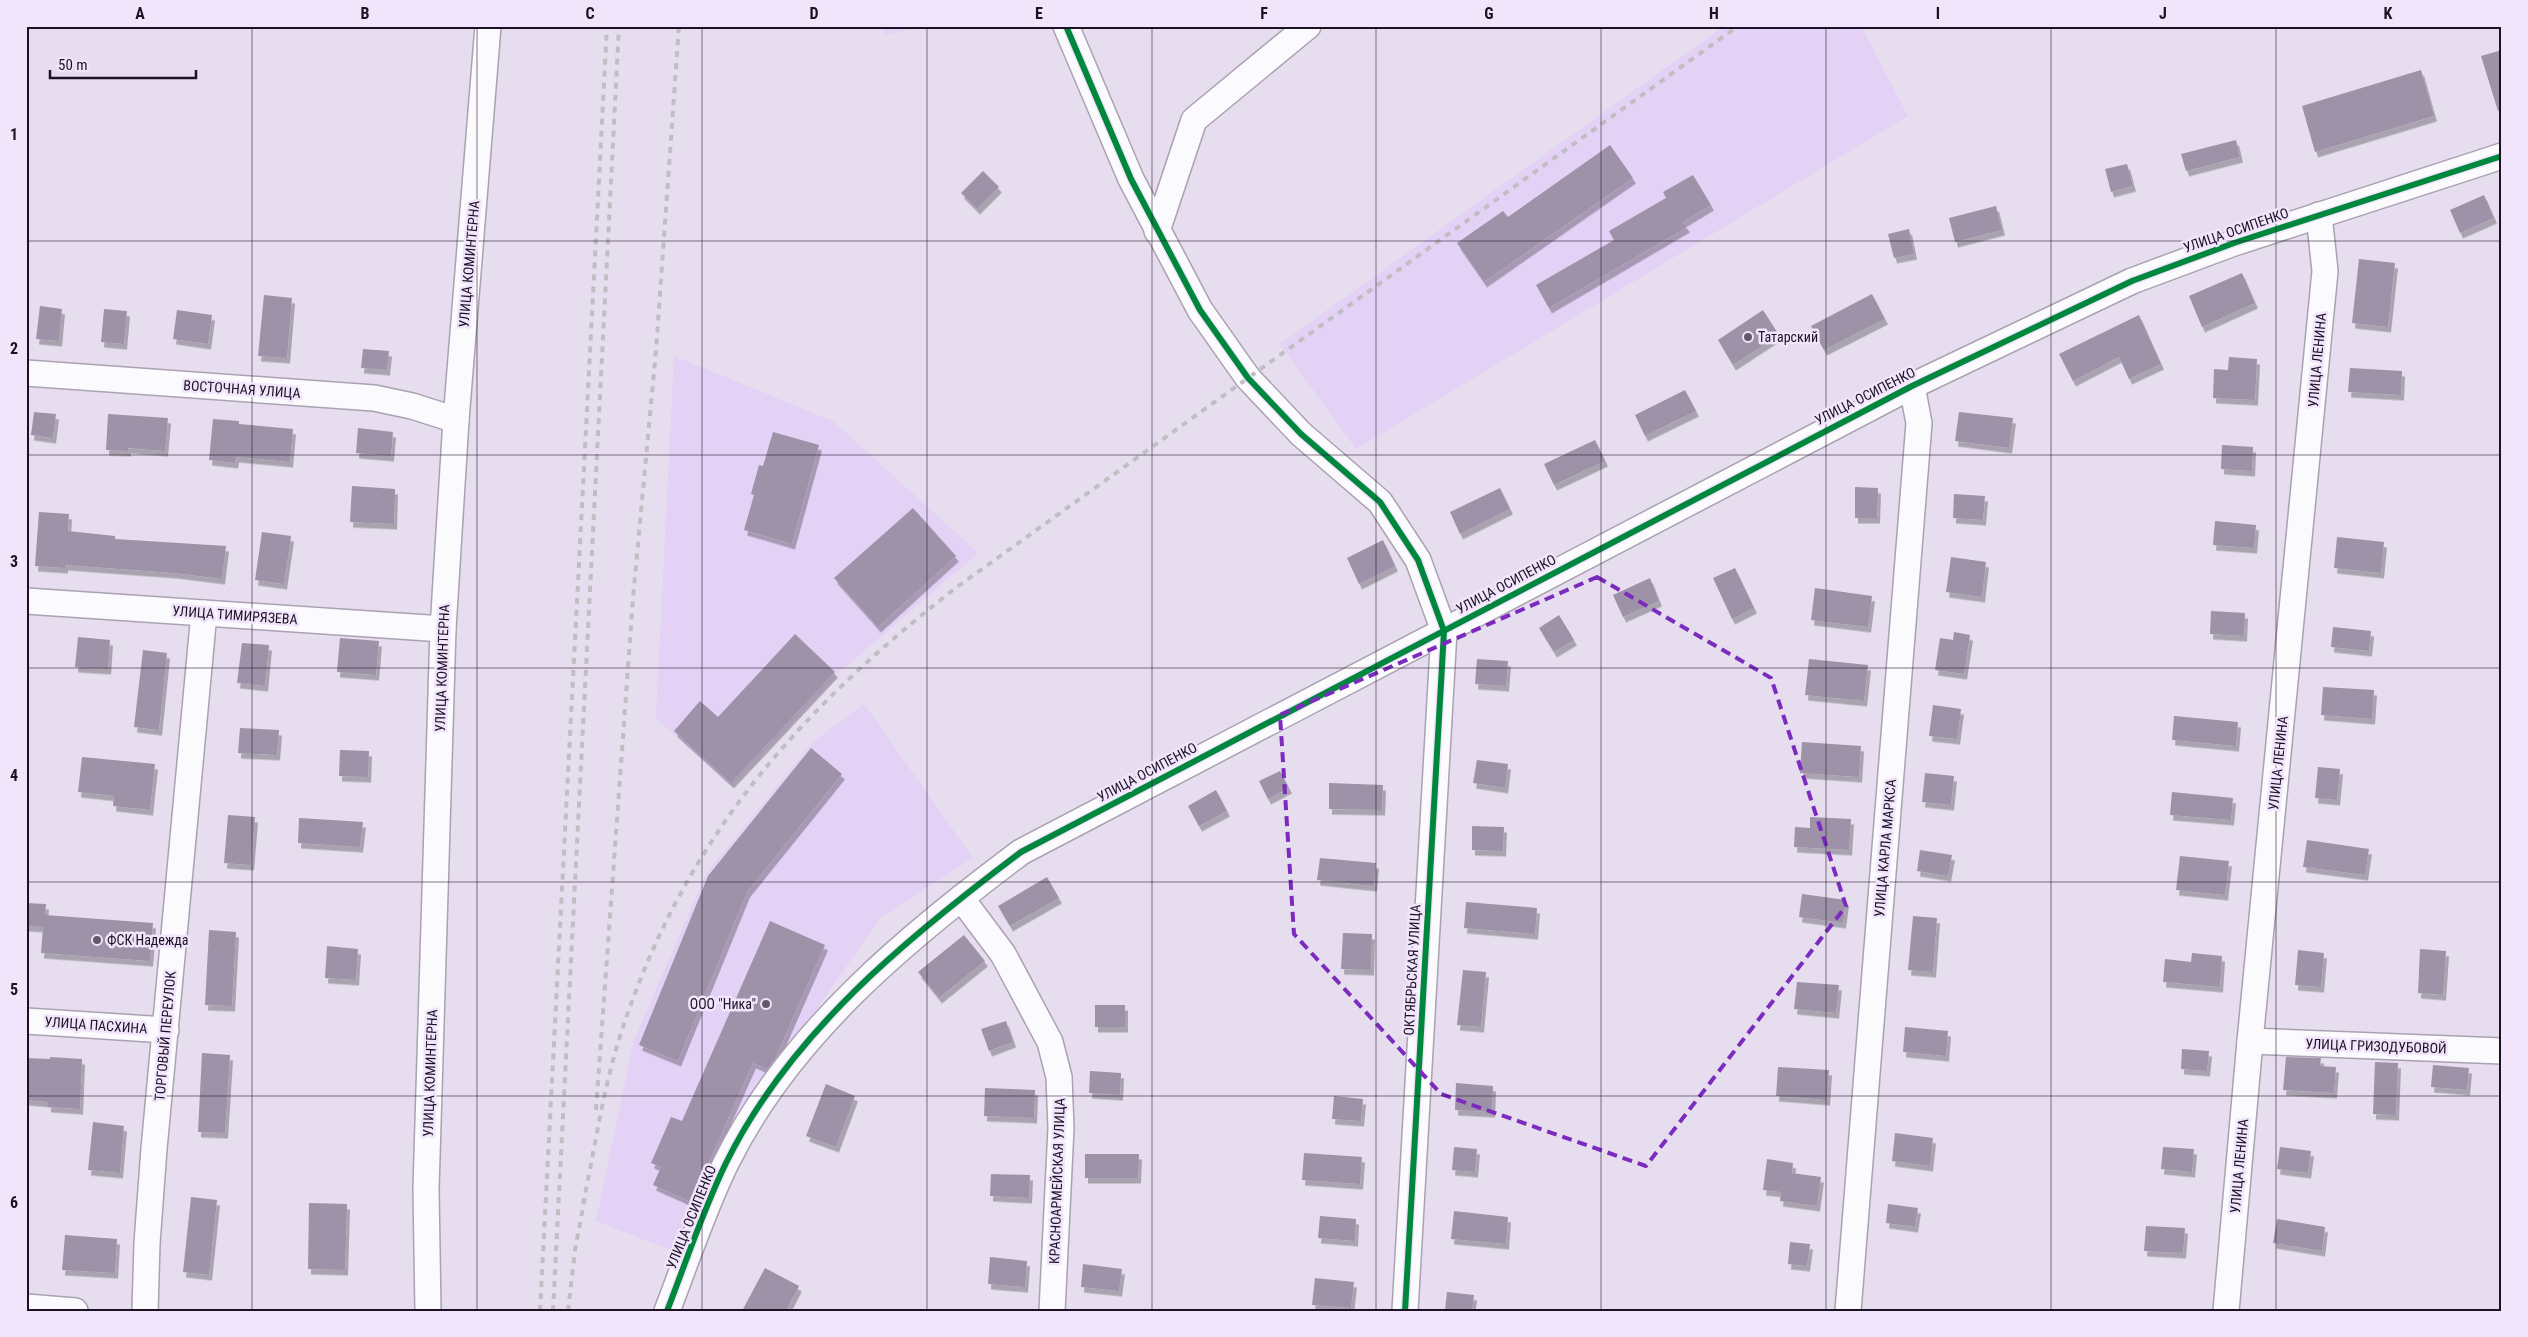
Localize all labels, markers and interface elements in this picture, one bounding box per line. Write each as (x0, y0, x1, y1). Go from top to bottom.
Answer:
text: A (135, 4, 145, 23)
text: B (361, 4, 370, 23)
text: C (585, 4, 595, 23)
text: D (809, 4, 819, 23)
text: E (1035, 4, 1043, 23)
text: F (1260, 4, 1268, 23)
text: G (1484, 4, 1494, 23)
text: H (1709, 4, 1719, 23)
text: I (1936, 4, 1940, 23)
text: J (2159, 4, 2167, 23)
text: K (2384, 4, 2393, 23)
scale bar (50, 48, 196, 80)
text: 50 m (58, 56, 88, 74)
text: 1 (10, 125, 18, 144)
street label: УЛИЦА КОМИНТЕРНА (455, 200, 483, 328)
street label: УЛИЦА ОСИПЕНКО (2181, 204, 2291, 256)
street label: УЛИЦА ЛЕНИНА (2305, 312, 2329, 408)
place label: Татарский (1758, 329, 1818, 345)
marker: Татарский (1742, 331, 1754, 343)
text: 2 (10, 339, 18, 358)
street label: УЛИЦА ОСИПЕНКО (1812, 364, 1918, 428)
street label: ВОСТОЧНАЯ УЛИЦА (183, 377, 301, 401)
street label: УЛИЦА ОСИПЕНКО (1454, 551, 1558, 617)
text: 3 (10, 552, 18, 571)
street label: УЛИЦА ТИМИРЯЗЕВА (172, 603, 298, 627)
street label: УЛИЦА КОМИНТЕРНА (432, 604, 452, 732)
street label: УЛИЦА ЛЕНИНА (2265, 715, 2291, 811)
street label: УЛИЦА ОСИПЕНКО (1095, 739, 1199, 805)
text: 4 (10, 766, 18, 785)
street label: УЛИЦА КАРЛА МАРКСА (1871, 778, 1899, 918)
street label: ОКТЯБРЬСКАЯ УЛИЦА (1401, 904, 1423, 1036)
place label: ФСК Надежда (107, 932, 188, 948)
marker: ФСК Надежда (91, 934, 103, 946)
street label: ТОРГОВЫЙ ПЕРЕУЛОК (151, 970, 179, 1102)
text: 5 (10, 980, 18, 999)
place label: ООО "Ника" (690, 996, 756, 1012)
marker: ООО "Ника" (760, 998, 772, 1010)
street label: УЛИЦА КОМИНТЕРНА (420, 1009, 440, 1137)
street label: УЛИЦА ПАСХИНА (44, 1013, 148, 1037)
street label: УЛИЦА ГРИЗОДУБОВОЙ (2305, 1036, 2447, 1056)
street label: КРАСНОАРМЕЙСКАЯ УЛИЦА (1046, 1098, 1068, 1264)
street label: УЛИЦА ЛЕНИНА (2227, 1118, 2251, 1214)
street label: УЛИЦА ОСИПЕНКО (663, 1163, 719, 1271)
text: 6 (10, 1193, 18, 1212)

